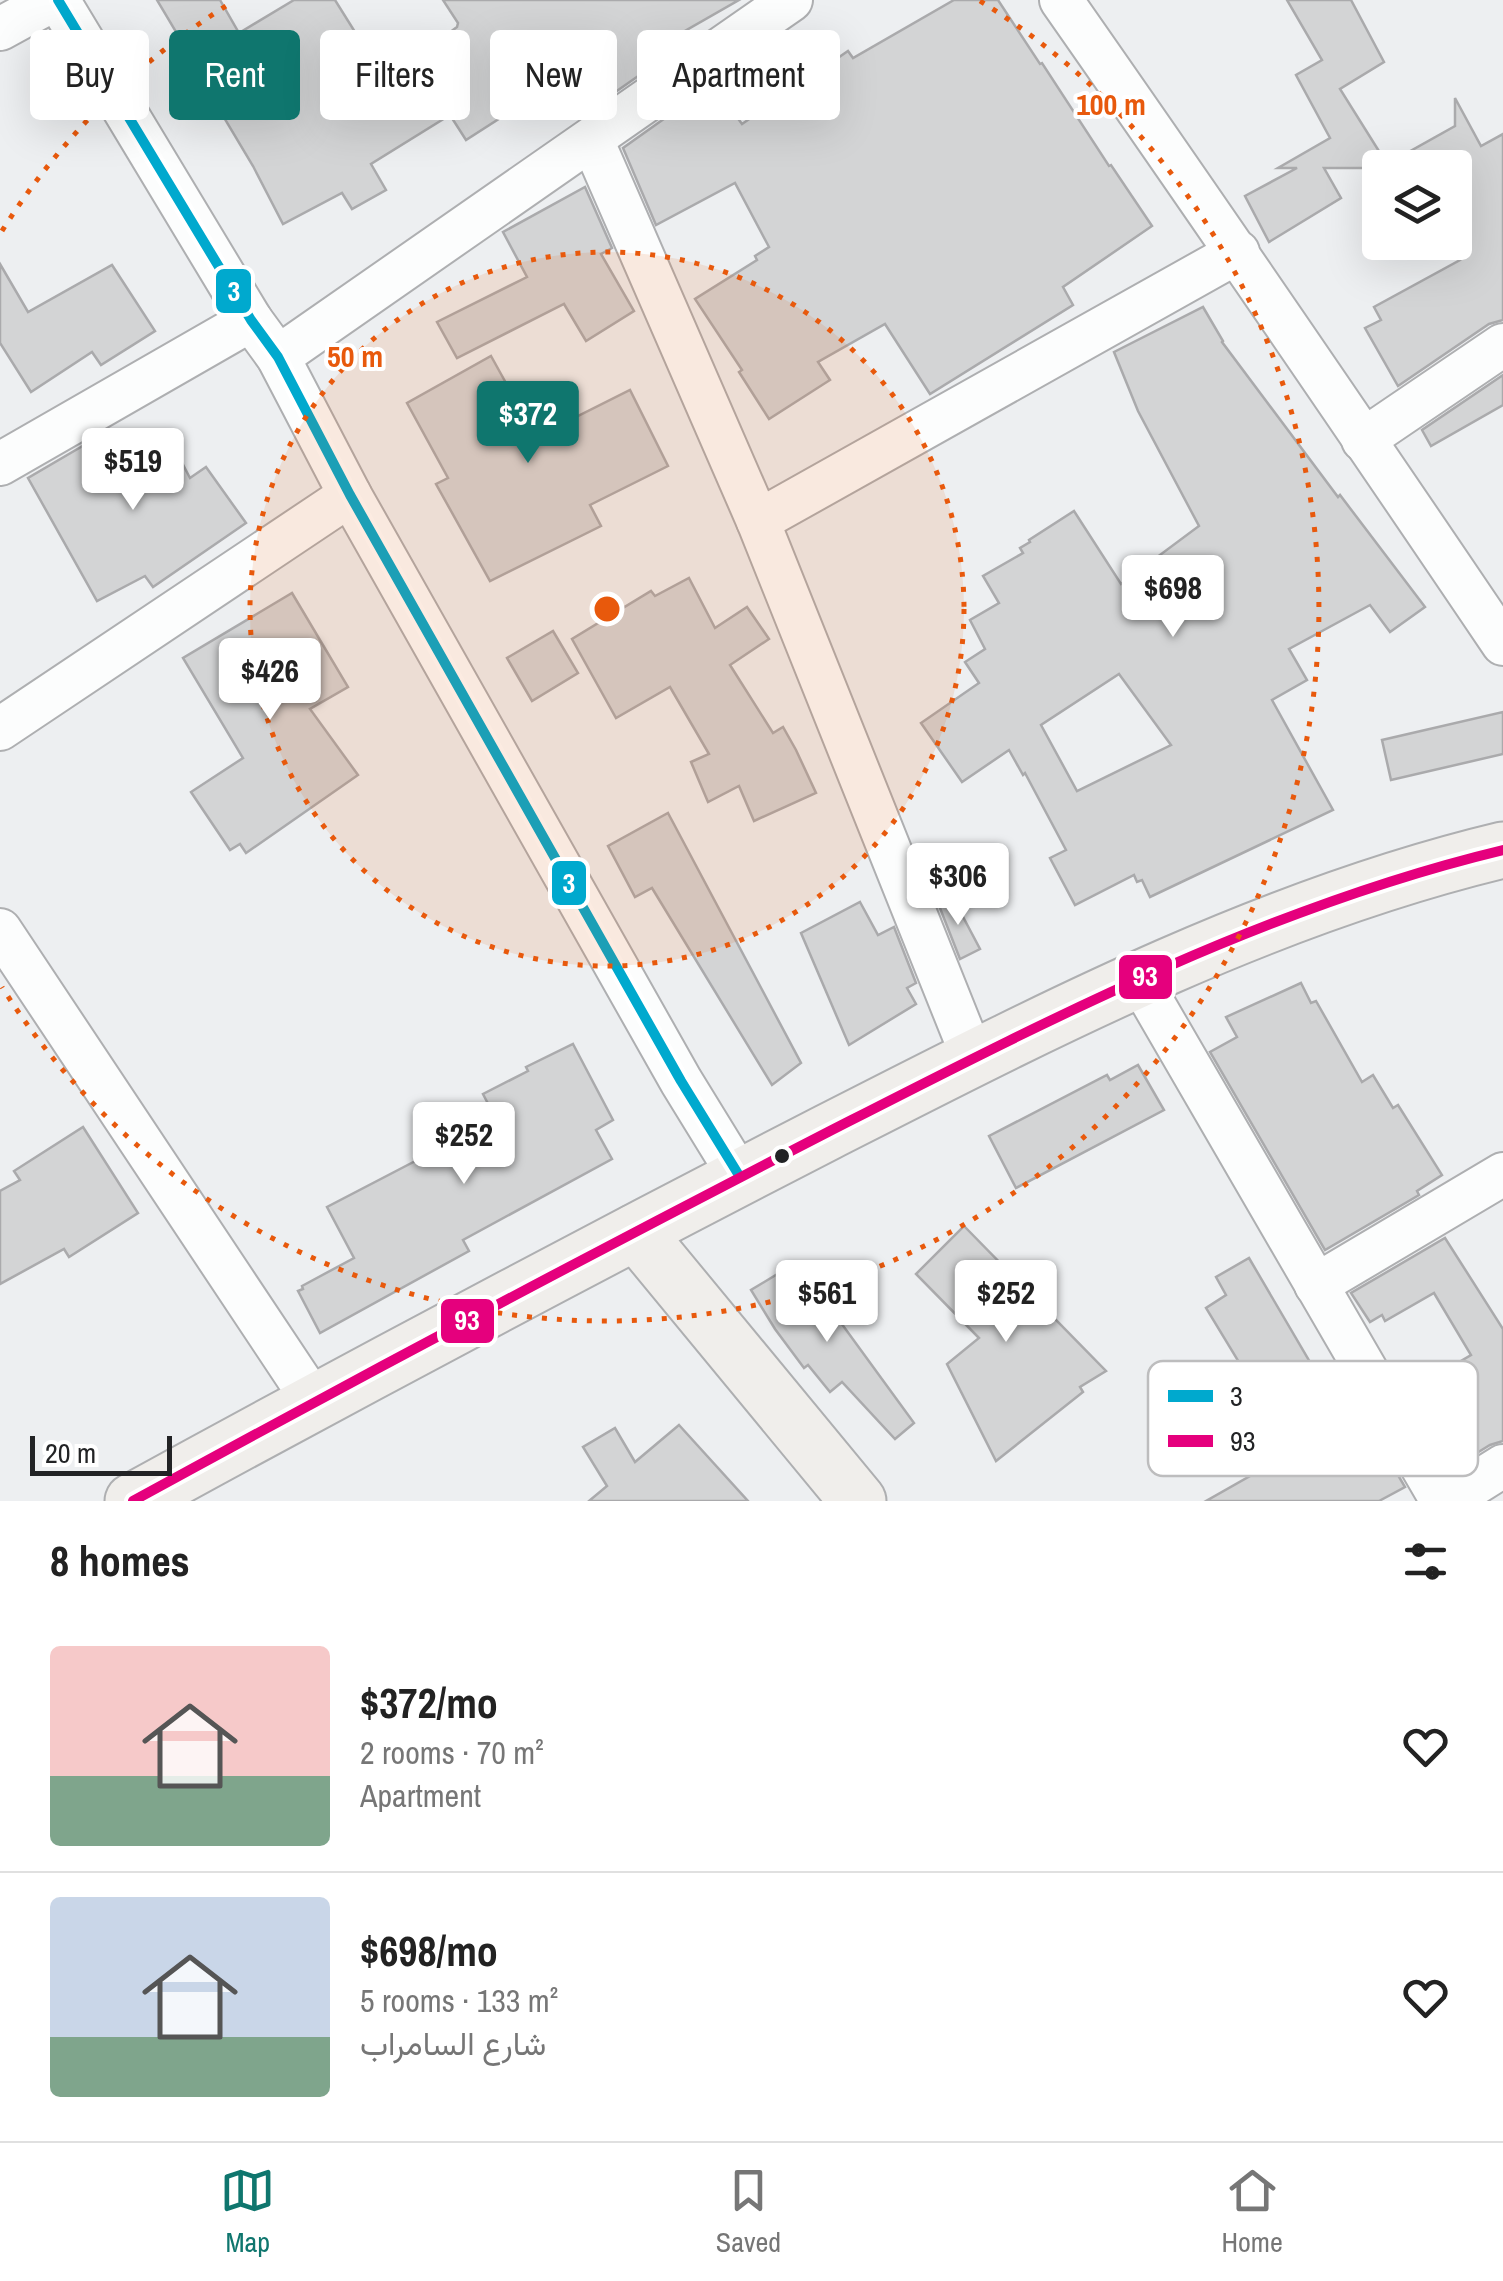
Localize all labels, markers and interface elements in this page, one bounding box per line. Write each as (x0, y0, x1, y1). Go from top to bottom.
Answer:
chip: Buy (30, 30, 149, 120)
chip: Rent (169, 30, 300, 120)
chip: Filters (320, 30, 470, 120)
chip: New (490, 30, 617, 120)
chip: Apartment (637, 30, 840, 120)
text: 100 m (1076, 84, 1146, 124)
map controls (1362, 150, 1472, 260)
button: layers (1362, 150, 1472, 260)
line badge: 3 (214, 267, 253, 315)
text: 3 (228, 272, 240, 310)
text: 50 m (327, 336, 383, 376)
pin: $372 (469, 381, 587, 466)
text: $372 (499, 392, 557, 435)
pin: $519 (74, 428, 192, 513)
text: $519 (104, 439, 162, 482)
pin: $698 (1114, 555, 1232, 640)
text: $698 (1144, 566, 1202, 609)
centre of rings (589, 591, 625, 627)
pin: $426 (211, 638, 329, 723)
text: $426 (241, 649, 299, 692)
pin: $306 (899, 843, 1017, 928)
text: $306 (929, 854, 987, 897)
line badge: 3 (550, 859, 588, 907)
text: 3 (563, 864, 575, 902)
line badge: 93 (1117, 953, 1174, 1001)
text: 93 (1132, 957, 1158, 995)
pin: $252 (405, 1102, 523, 1187)
text: $252 (435, 1113, 493, 1156)
unlabelled marker (772, 1146, 792, 1166)
pin: $561 (768, 1260, 886, 1345)
pin: $252 (947, 1260, 1065, 1345)
text: $561 (798, 1271, 856, 1314)
text: $252 (977, 1271, 1035, 1314)
line badge: 93 (439, 1297, 496, 1345)
text: 93 (454, 1301, 480, 1339)
legend (1148, 1361, 1478, 1476)
text: 3 (1230, 1377, 1243, 1415)
text: 93 (1230, 1422, 1256, 1460)
scale bar (30, 1431, 172, 1476)
text: 20 m (45, 1434, 96, 1472)
text: 8 homes (50, 1533, 190, 1589)
icon: filters (1398, 1534, 1453, 1589)
text: $372/mo (360, 1675, 498, 1731)
icon: home (130, 1686, 250, 1806)
icon: heart (1398, 1719, 1453, 1774)
text: 2 rooms · 70 m² (360, 1731, 544, 1774)
text: Apartment (360, 1774, 481, 1817)
text: $698/mo (360, 1923, 498, 1979)
icon: home (130, 1937, 250, 2057)
icon: heart (1398, 1970, 1453, 2025)
text: 5 rooms · 133 m² (360, 1979, 558, 2022)
text: شارع السامراب (360, 2022, 546, 2065)
tab: Map (220, 2163, 275, 2261)
tab: Saved (716, 2163, 781, 2261)
tab: Home (1221, 2163, 1283, 2261)

